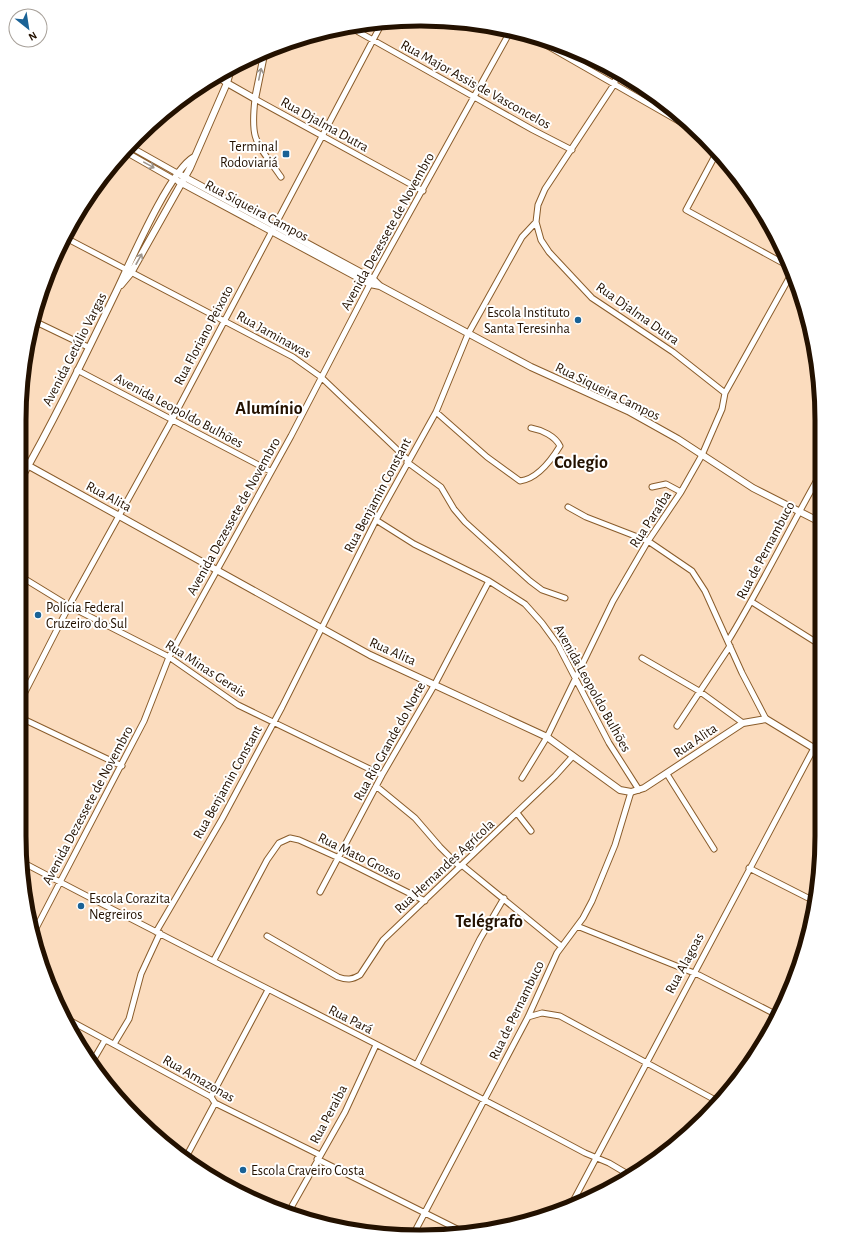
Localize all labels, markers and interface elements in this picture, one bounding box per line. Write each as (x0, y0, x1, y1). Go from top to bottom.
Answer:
north arrow (8, 8, 48, 48)
text: N (27, 30, 39, 43)
street label: Rua Major Assis de Vasconcelos (398, 38, 553, 132)
one-way arrow (257, 68, 265, 81)
street label: Rua Djalma Dutra (278, 95, 371, 155)
place label: Terminal Rodoviariá (220, 140, 279, 170)
marker: Terminal Rodoviariá (281, 149, 291, 159)
street label: Avenida Dezessete de Novembro (339, 150, 437, 313)
one-way arrow (142, 161, 154, 169)
street label: Rua Siqueira Campos (203, 178, 310, 244)
one-way arrow (136, 253, 144, 265)
street label: Rua Djalma Dutra (593, 280, 682, 348)
street label: Rua Floriano Peixoto (172, 283, 236, 388)
street label: Avenida Getúlio Vargas (40, 291, 110, 408)
place label: Escola Instituto Santa Teresinha (484, 306, 571, 336)
street label: Rua Jaminawas (234, 309, 313, 361)
marker: Escola Instituto Santa Teresinha (573, 315, 583, 325)
street label: Rua Siqueira Campos (553, 360, 662, 423)
street label: Avenida Leopoldo Bulhões (112, 371, 245, 451)
district label: Alumínio (235, 400, 303, 418)
street label: Avenida Dezessete de Novembro (185, 435, 283, 598)
street label: Rua Benjamin Constant (342, 436, 414, 555)
district label: Colegio (554, 454, 608, 472)
street label: Rua Alita (83, 479, 134, 515)
street label: Rua Paraíba (627, 488, 675, 550)
street label: Rua de Pernambuco (734, 499, 798, 602)
place label: Polícia Federal Cruzeiro do Sul (46, 601, 127, 631)
marker: Polícia Federal Cruzeiro do Sul (33, 610, 43, 620)
street label: Avenida Leopoldo Bulhões (551, 622, 633, 755)
street label: Rua Alita (367, 635, 418, 669)
street label: Rua Minas Gerais (163, 638, 248, 700)
street label: Rua Rio Grande do Norte (351, 680, 428, 803)
street label: Rua Alita (671, 721, 720, 760)
street label: Rua Benjamin Constant (191, 723, 265, 842)
street label: Avenida Dezessete de Novembro (40, 724, 136, 887)
street label: Rua Hernandes Agrícola (392, 817, 498, 916)
street label: Rua Mato Grosso (316, 831, 404, 883)
place label: Escola Corazita Negreiros (89, 892, 171, 922)
marker: Escola Corazita Negreiros (76, 901, 86, 911)
district label: Telégrafo (455, 913, 523, 931)
street label: Rua Alagoas (663, 931, 707, 996)
street label: Rua de Pernambuco (487, 959, 547, 1062)
street label: Rua Pará (326, 1003, 375, 1037)
street label: Rua Amazonas (160, 1053, 237, 1105)
street label: Rua Peraiba (308, 1082, 350, 1146)
place label: Escola Craveiro Costa (251, 1164, 365, 1178)
marker: Escola Craveiro Costa (238, 1165, 248, 1175)

